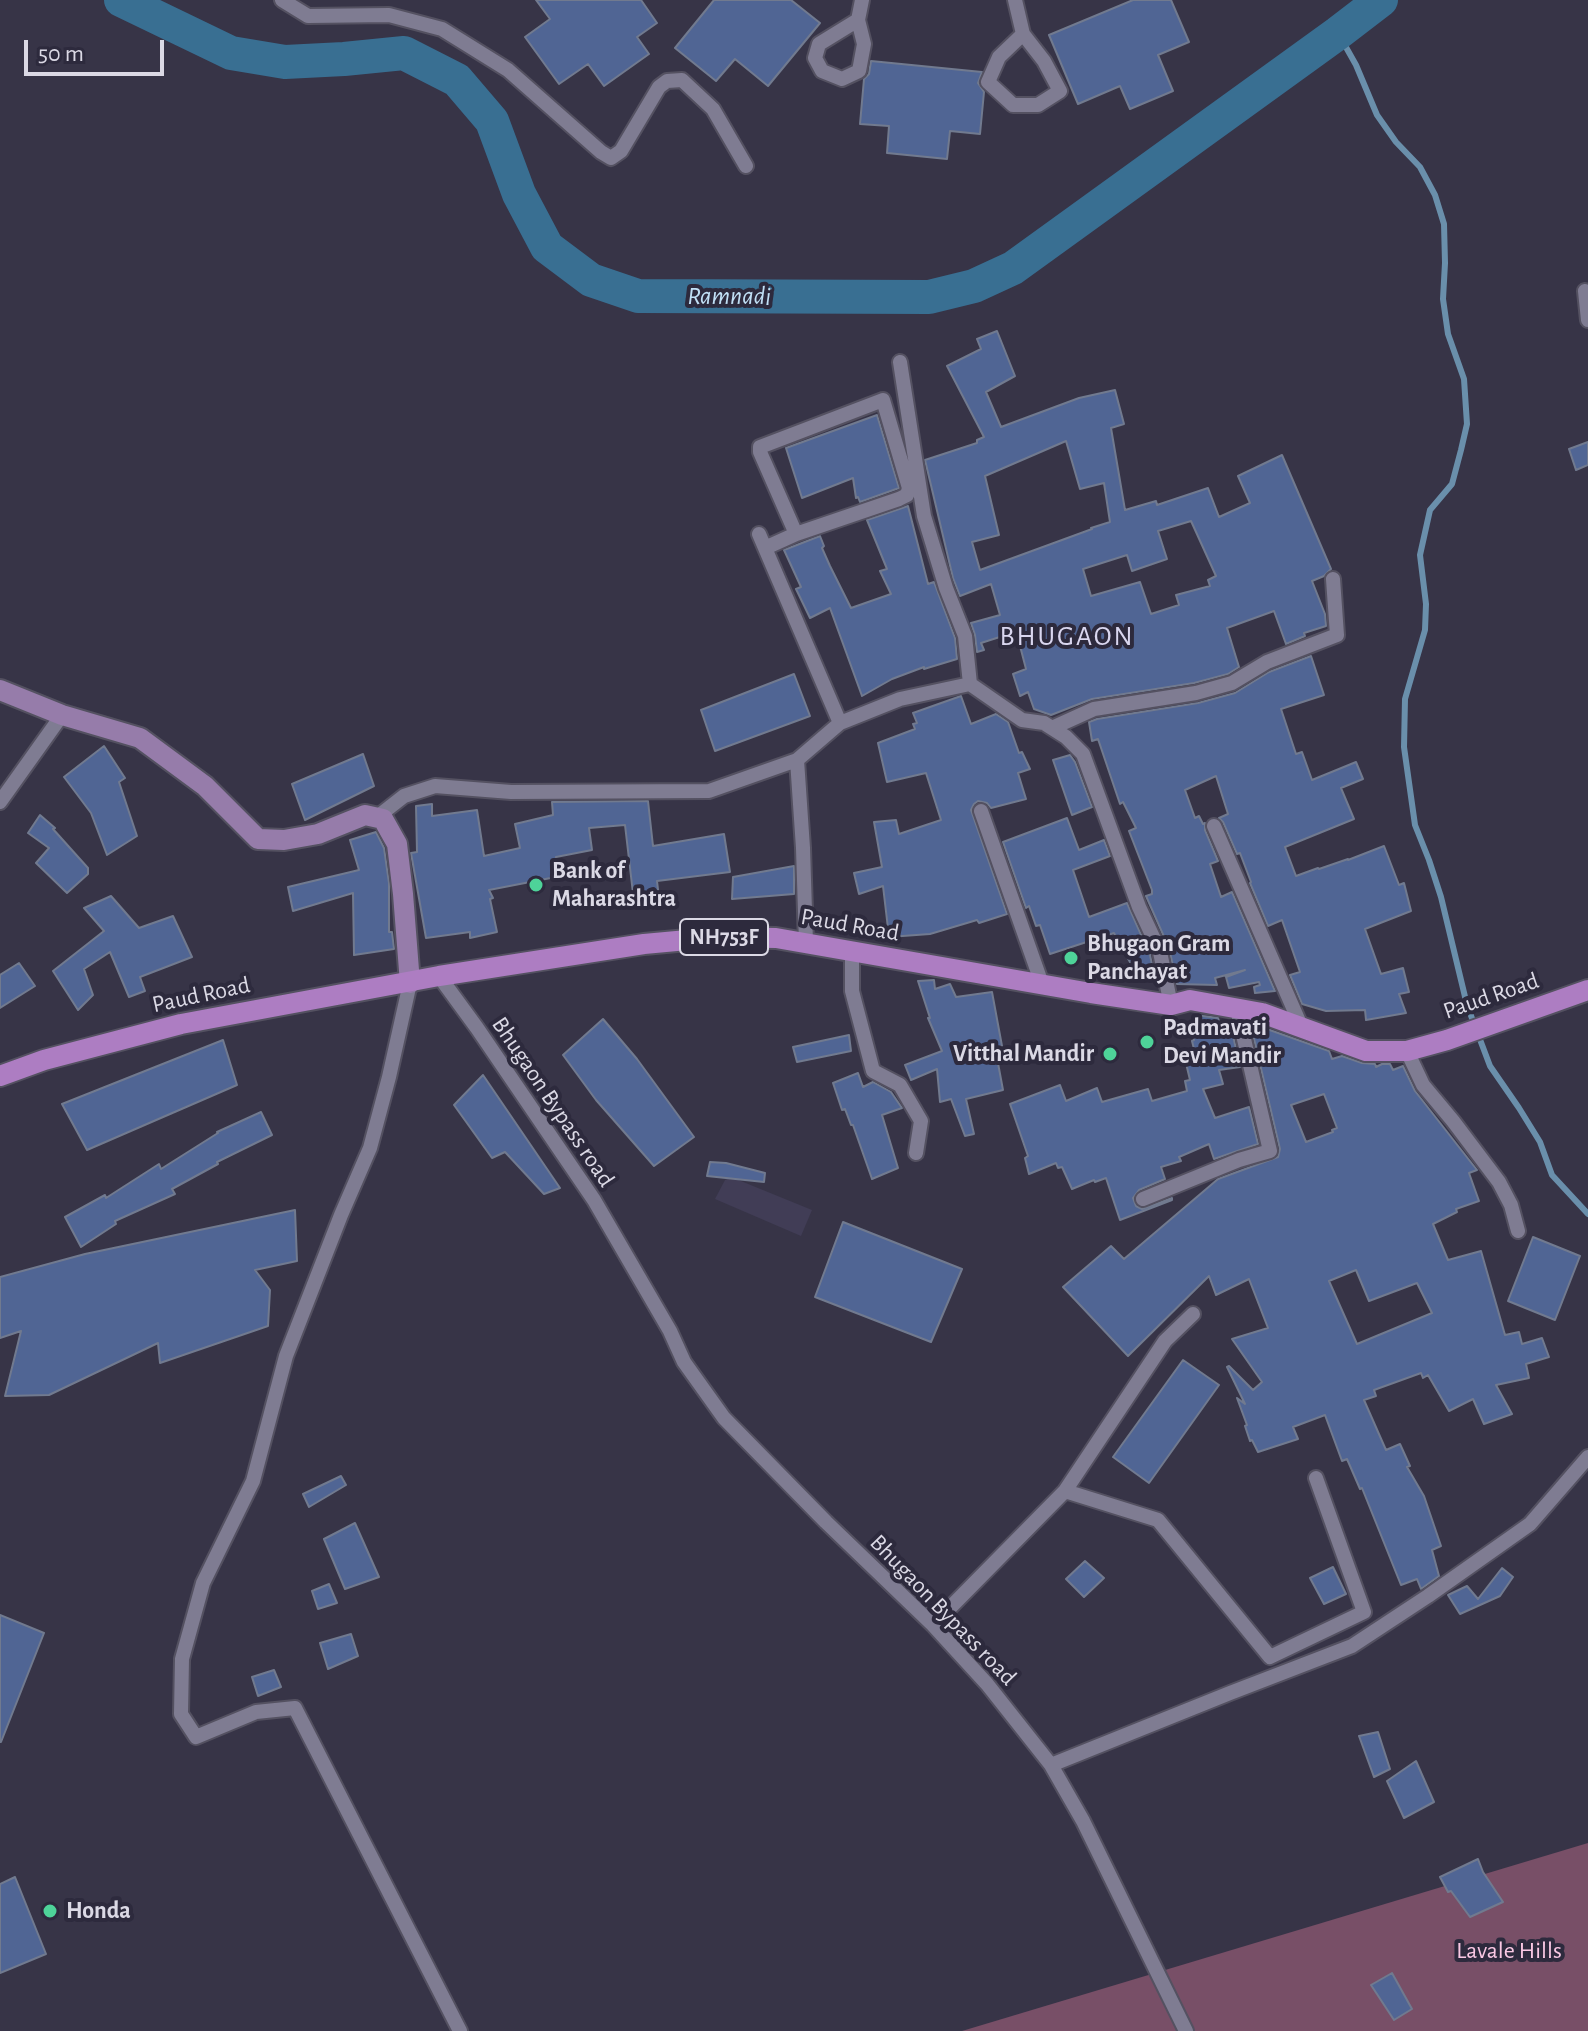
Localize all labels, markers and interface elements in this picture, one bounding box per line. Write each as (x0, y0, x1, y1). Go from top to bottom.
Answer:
scale bar (28, 24, 168, 74)
text: 50 m (38, 42, 84, 66)
water label: Ramnadi (687, 280, 771, 312)
district label: BHUGAON (999, 620, 1135, 654)
place label: Bank of Maharashtra (552, 857, 676, 913)
marker: Bank of Maharashtra (527, 876, 545, 894)
street label: Paud Road (799, 902, 901, 948)
road number: NH753F (680, 919, 768, 955)
place label: Bhugaon Gram Panchayat (1087, 930, 1230, 986)
marker: Bhugaon Gram Panchayat (1062, 949, 1080, 967)
street label: Paud Road (1439, 966, 1543, 1026)
street label: Paud Road (149, 971, 253, 1019)
street label: Bhugaon Bypass road (485, 1011, 621, 1193)
place label: Padmavati Devi Mandir (1163, 1014, 1281, 1070)
marker: Padmavati Devi Mandir (1138, 1033, 1156, 1051)
place label: Vitthal Mandir (953, 1040, 1094, 1068)
marker: Vitthal Mandir (1101, 1045, 1119, 1063)
street label: Bhugaon Bypass road (863, 1528, 1023, 1692)
place label: Honda (66, 1897, 131, 1925)
marker: Honda (41, 1902, 59, 1920)
park label: Lavale Hills (1456, 1937, 1562, 1965)

